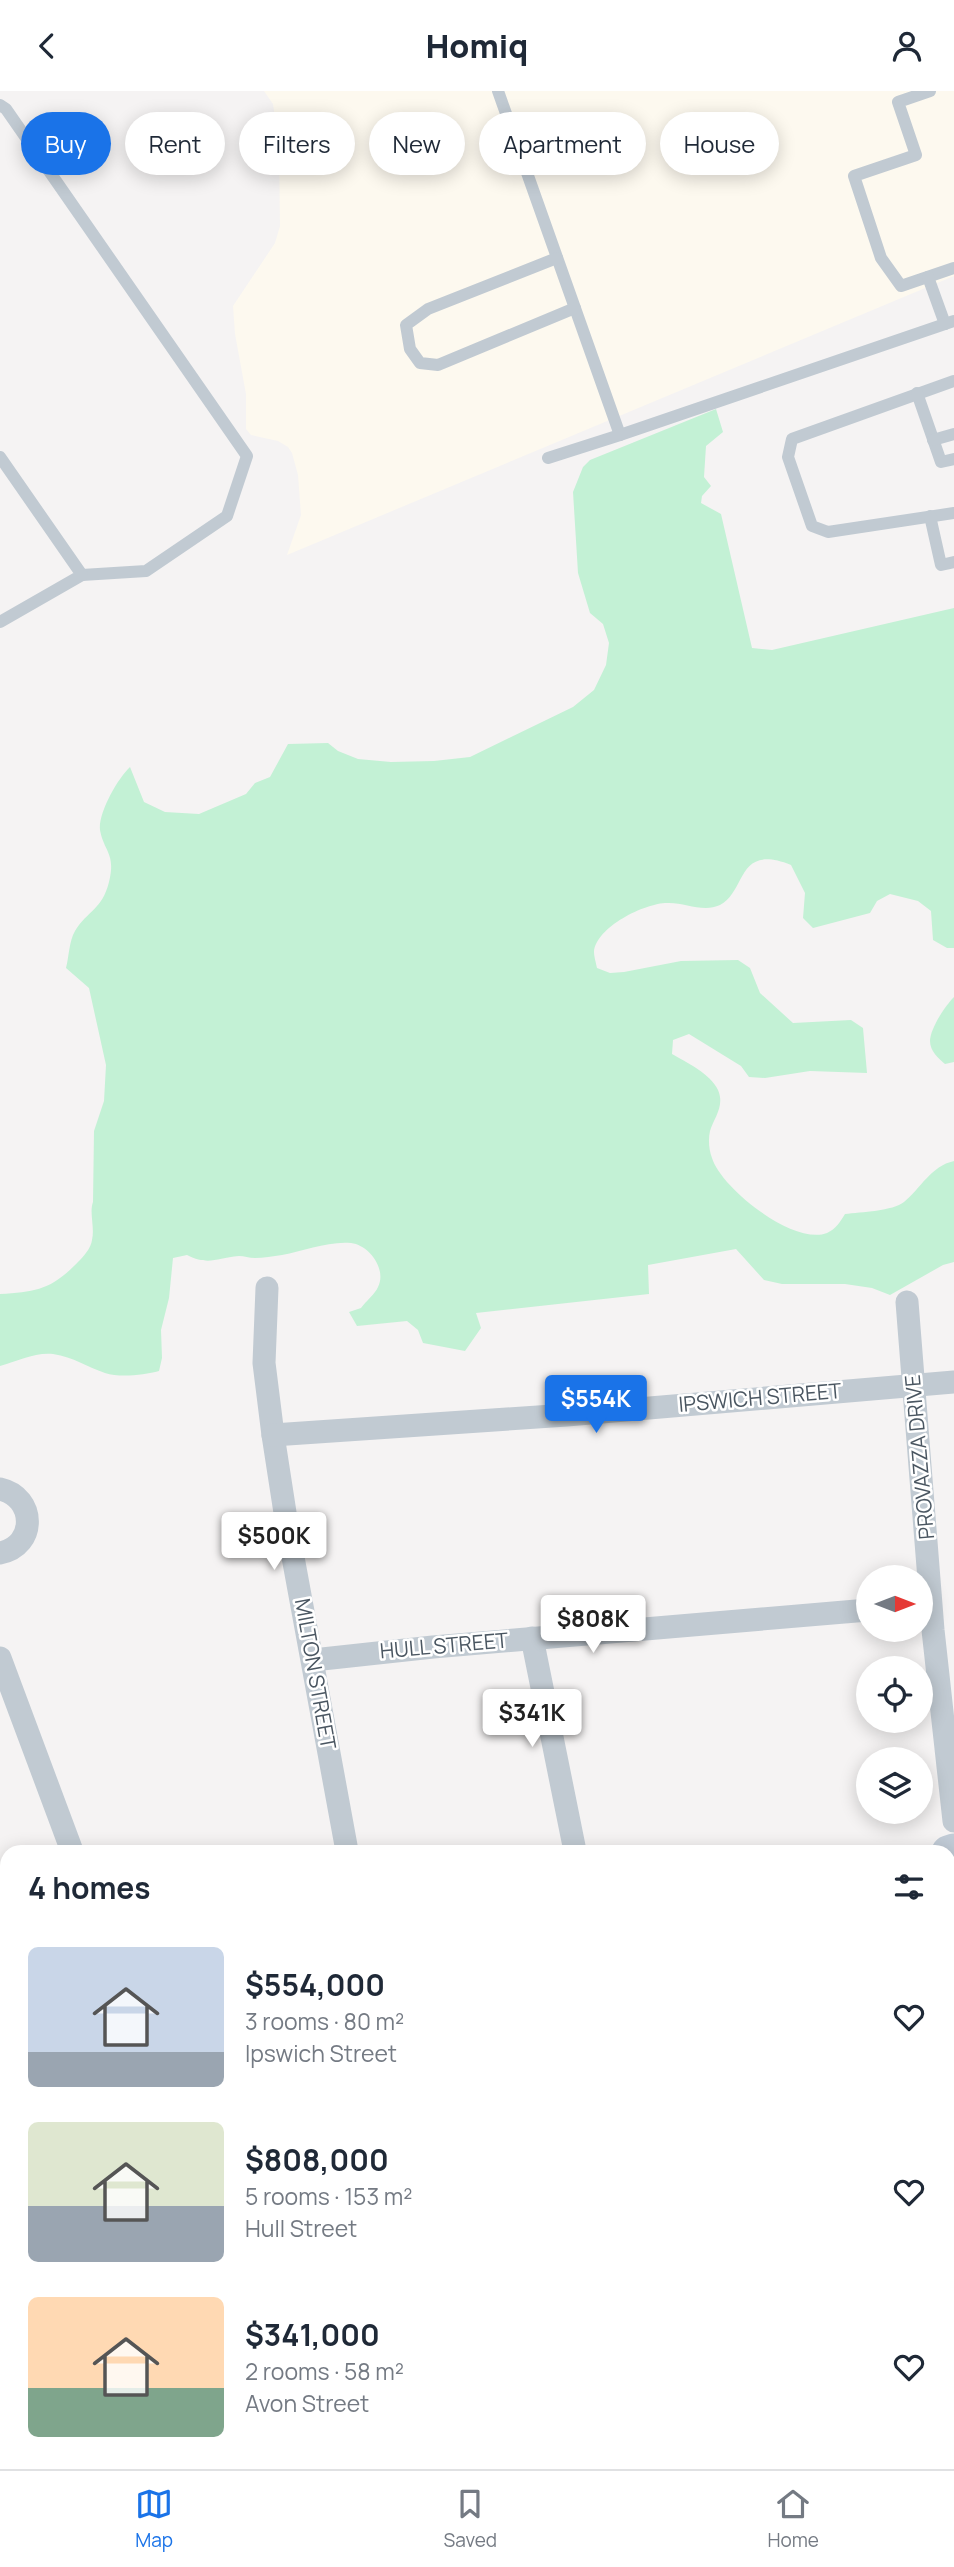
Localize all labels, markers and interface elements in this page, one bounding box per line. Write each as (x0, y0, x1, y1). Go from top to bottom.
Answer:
text: Homiq (426, 24, 528, 68)
icon: back (28, 27, 66, 65)
icon: person (888, 27, 926, 65)
chip: Buy (21, 112, 111, 175)
chip: Rent (125, 112, 225, 175)
chip: Filters (239, 112, 355, 175)
chip: New (369, 112, 465, 175)
chip: Apartment (479, 112, 646, 175)
chip: House (660, 112, 779, 175)
street label: PROVAZZA DRIVE (898, 1374, 940, 1541)
pin: $554K (547, 1375, 645, 1435)
street label: IPSWICH STREET (677, 1376, 843, 1418)
text: $554K (561, 1382, 631, 1414)
pin: $500K (225, 1513, 323, 1572)
text: $500K (237, 1519, 311, 1551)
north arrow (856, 1565, 933, 1641)
map controls (856, 1565, 933, 1824)
pin: $808K (544, 1595, 642, 1655)
street label: MILTON STREET (289, 1596, 343, 1752)
text: $808K (557, 1602, 629, 1634)
street label: HULL STREET (378, 1625, 510, 1665)
button: locate (856, 1656, 933, 1733)
pin: $341K (483, 1689, 581, 1749)
text: $341K (499, 1696, 565, 1728)
button: layers (856, 1747, 933, 1824)
text: 4 homes (28, 1867, 151, 1908)
icon: filters (890, 1868, 928, 1906)
text: $554,000 (245, 1964, 385, 2005)
icon: home (84, 1975, 168, 2059)
icon: heart (890, 1998, 928, 2036)
text: 3 rooms · 80 m² (245, 2005, 404, 2037)
text: Ipswich Street (245, 2037, 397, 2069)
text: $808,000 (245, 2139, 389, 2180)
icon: home (84, 2150, 168, 2234)
icon: heart (890, 2173, 928, 2211)
text: 5 rooms · 153 m² (245, 2180, 412, 2212)
text: Hull Street (245, 2212, 357, 2244)
text: $341,000 (245, 2314, 380, 2355)
icon: home (84, 2325, 168, 2409)
icon: heart (890, 2348, 928, 2386)
text: 2 rooms · 58 m² (245, 2355, 404, 2387)
text: Avon Street (245, 2387, 369, 2419)
tab: Map (135, 2485, 173, 2553)
tab: Saved (444, 2485, 497, 2553)
tab: Home (767, 2485, 819, 2553)

